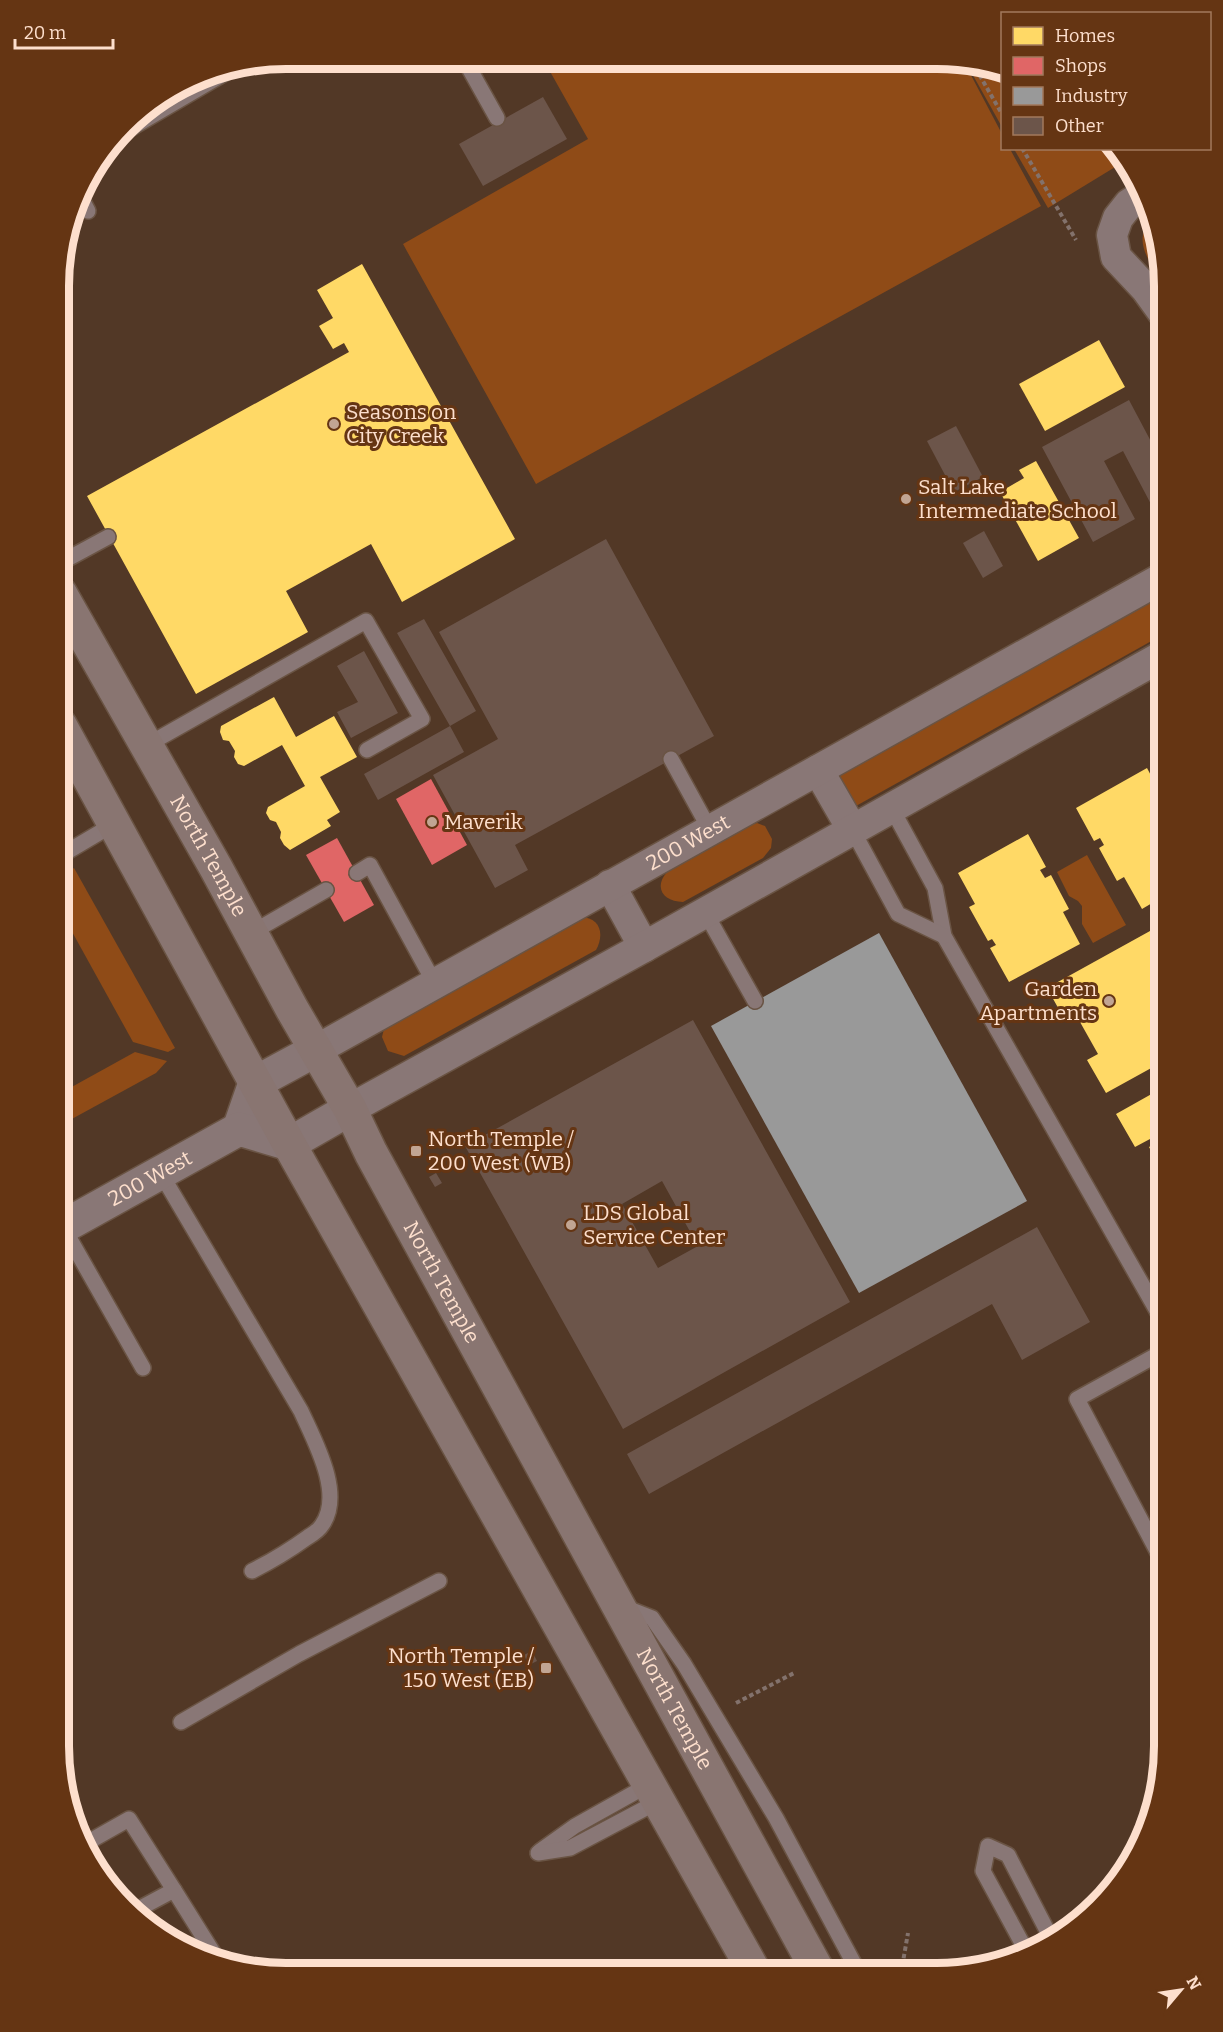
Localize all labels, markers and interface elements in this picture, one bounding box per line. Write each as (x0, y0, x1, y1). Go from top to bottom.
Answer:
scale bar (15, 12, 112, 50)
legend (1001, 12, 1211, 150)
text: 20 m (24, 22, 66, 44)
text: Homes (1055, 25, 1115, 47)
text: Shops (1055, 55, 1107, 77)
text: Industry (1055, 85, 1128, 107)
text: Other (1055, 115, 1104, 137)
place label: Seasons on City Creek (346, 399, 456, 449)
marker: Seasons on City Creek (327, 417, 341, 431)
place label: Salt Lake Intermediate School (918, 474, 1117, 524)
marker: Salt Lake Intermediate School (899, 492, 913, 506)
street label: North Temple (164, 790, 253, 921)
place label: Maverik (444, 809, 523, 835)
street label: 200 West (642, 809, 735, 876)
marker: Maverik (425, 815, 439, 829)
place label: Garden Apartments (979, 976, 1097, 1026)
marker: Garden Apartments (1102, 994, 1116, 1008)
place label: North Temple / 200 West (WB) (428, 1126, 574, 1176)
marker: North Temple / 200 West (WB) (409, 1144, 423, 1158)
street label: 200 West (104, 1145, 197, 1212)
place label: LDS Global Service Center (583, 1200, 725, 1250)
street label: North Temple (398, 1217, 485, 1348)
marker: LDS Global Service Center (564, 1218, 578, 1232)
place label: North Temple / 150 West (EB) (388, 1643, 534, 1693)
street label: North Temple (631, 1643, 718, 1774)
marker: North Temple / 150 West (EB) (539, 1661, 553, 1675)
north arrow (1151, 1960, 1211, 2020)
text: N (1182, 1973, 1205, 1993)

